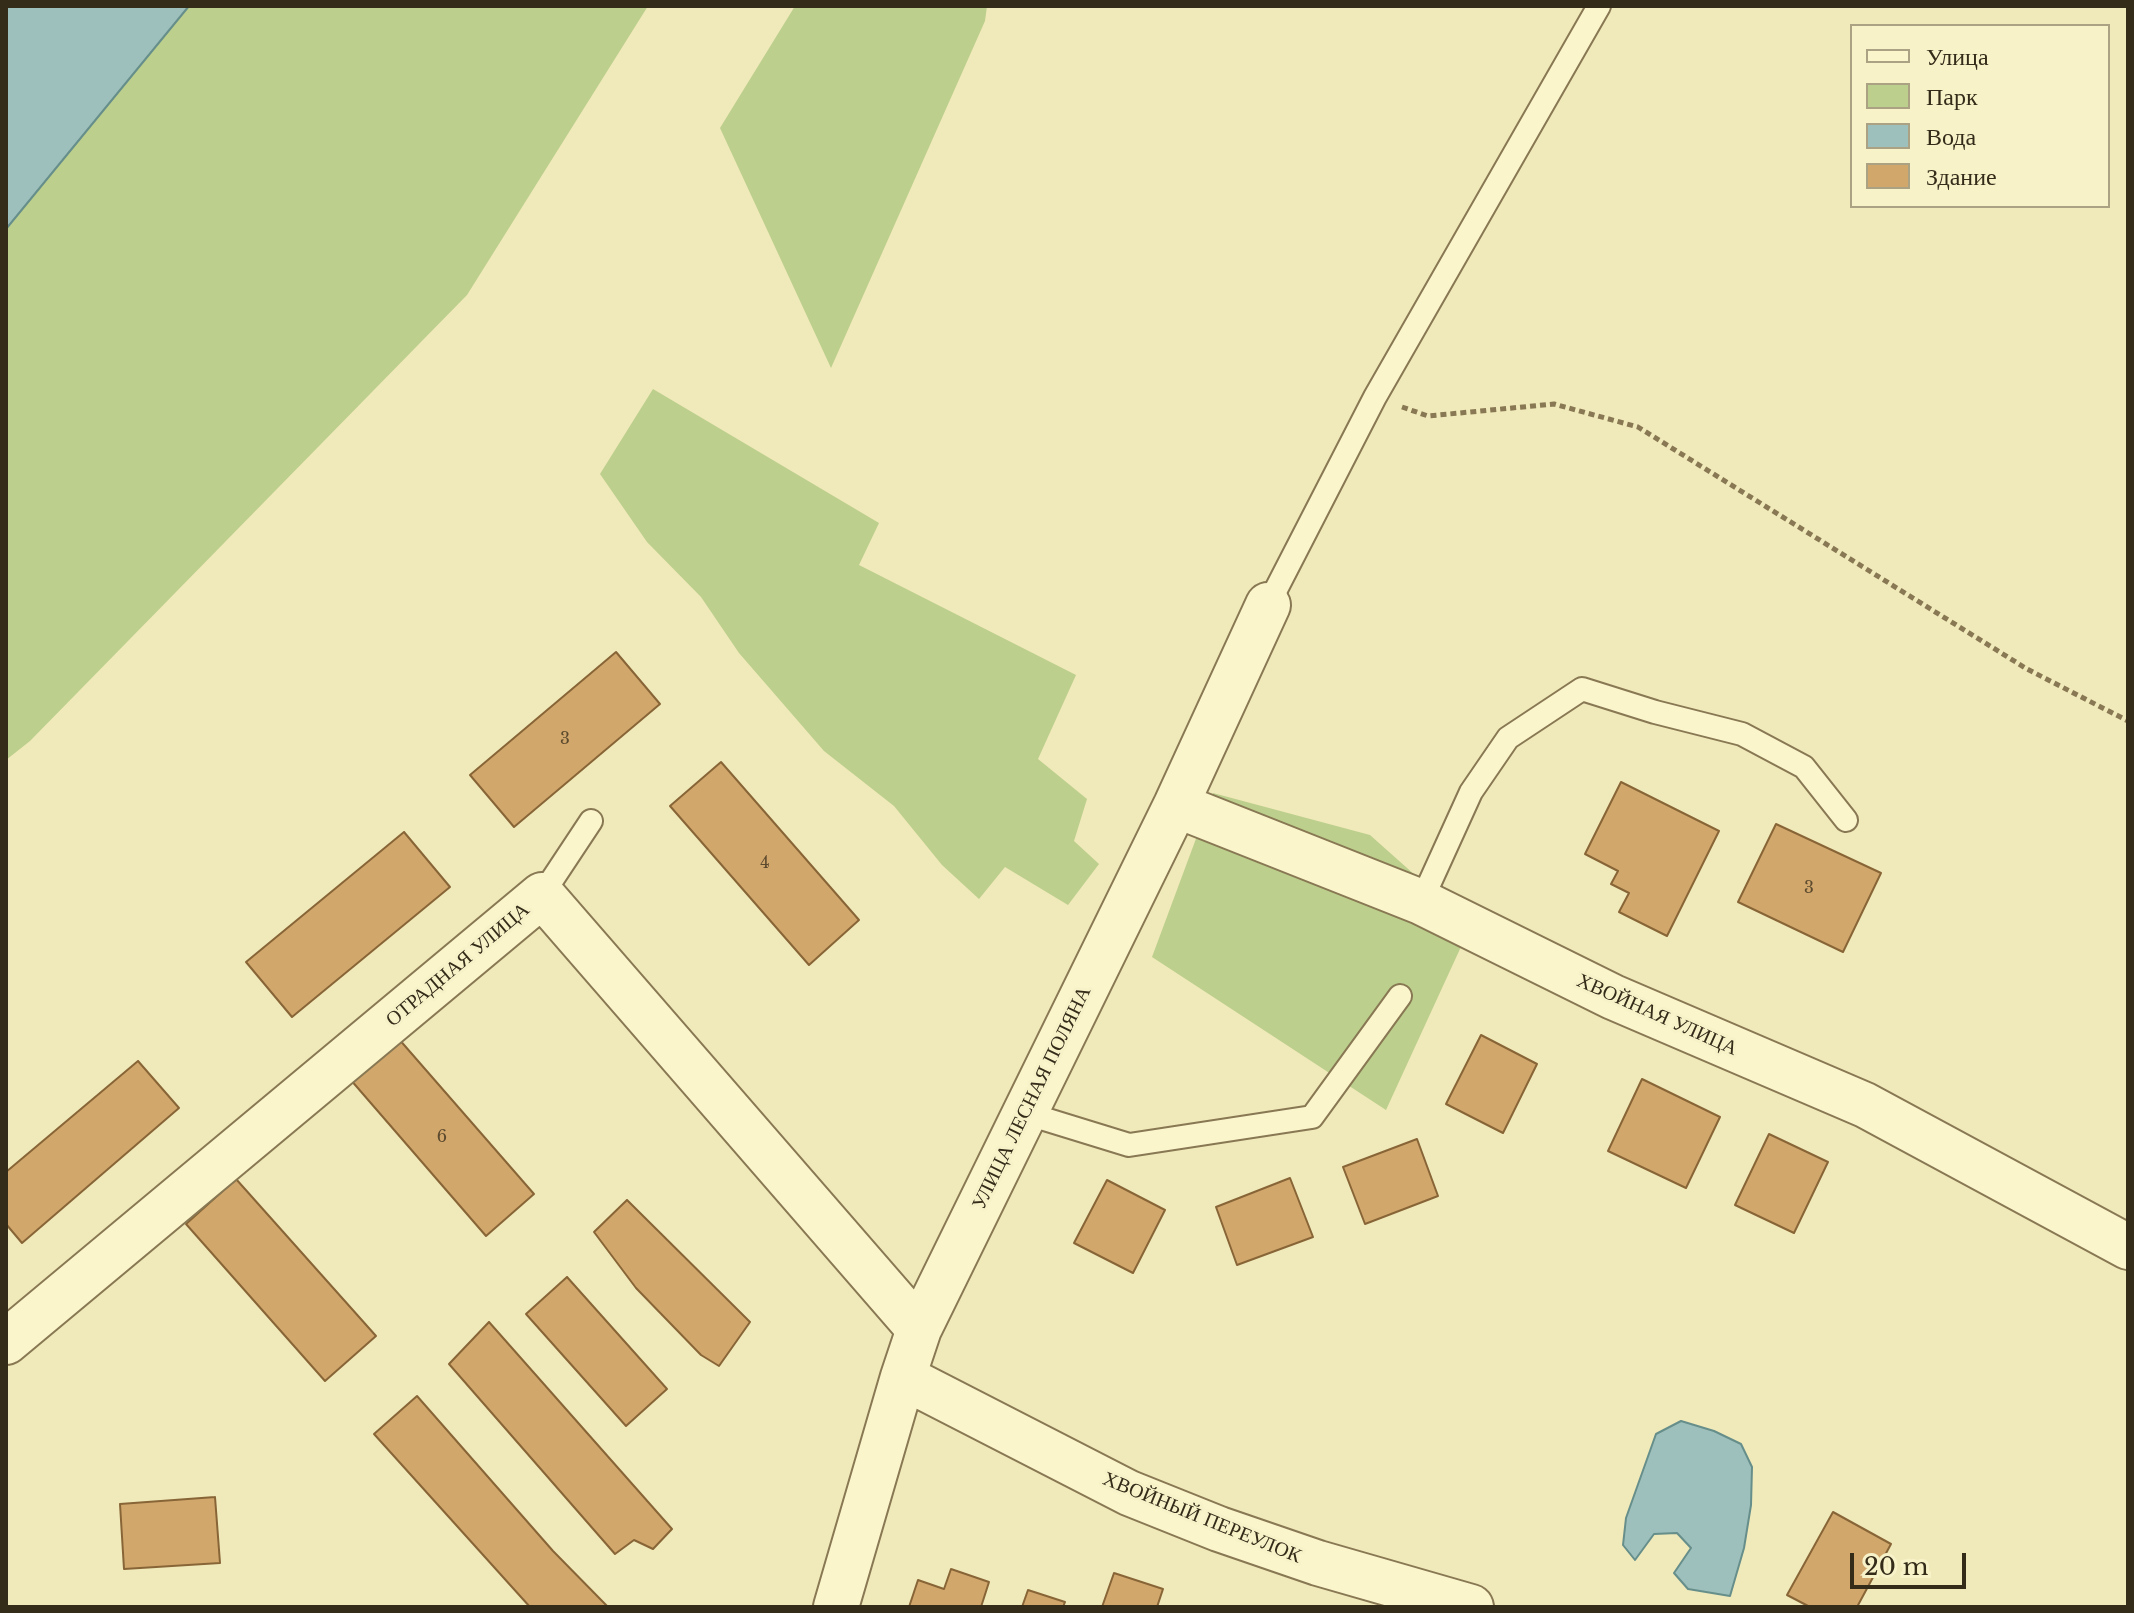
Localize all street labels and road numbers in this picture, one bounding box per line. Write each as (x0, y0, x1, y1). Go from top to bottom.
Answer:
street label: ОТРАДНАЯ УЛИЦА (381, 898, 535, 1032)
street label: ХВОЙНАЯ УЛИЦА (1573, 969, 1741, 1061)
street label: УЛИЦА ЛЕСНАЯ ПОЛЯНА (967, 982, 1097, 1214)
street label: ХВОЙНЫЙ ПЕРЕУЛОК (1099, 1467, 1305, 1569)

